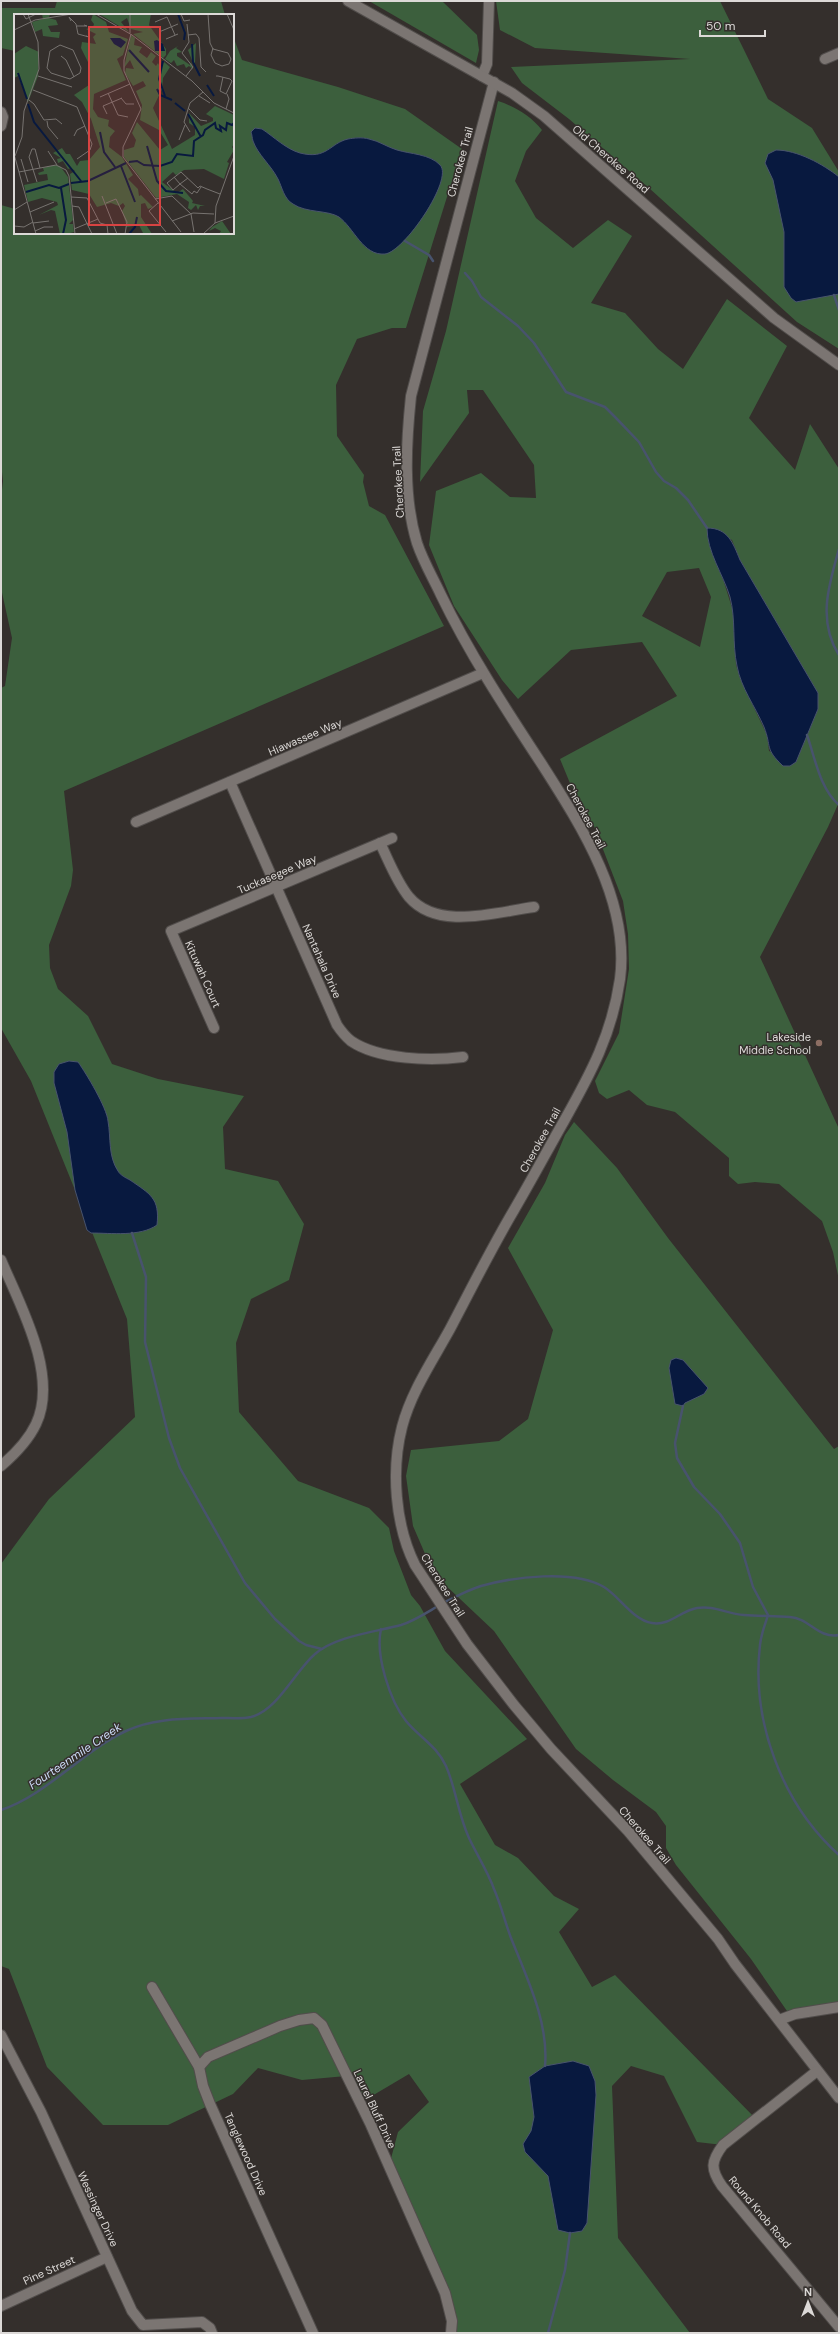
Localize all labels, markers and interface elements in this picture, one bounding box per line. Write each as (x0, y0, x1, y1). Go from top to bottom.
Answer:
scale bar (700, 12, 765, 38)
inset map (14, 14, 234, 234)
text: 50 m (706, 18, 735, 34)
street label: Old Cherokee Road (569, 122, 653, 196)
street label: Cherokee Trail (444, 125, 476, 199)
street label: Cherokee Trail (389, 446, 407, 518)
street label: Hiawassee Way (266, 715, 344, 759)
street label: Cherokee Trail (563, 781, 609, 851)
street label: Tuckasegee Way (235, 851, 319, 897)
street label: Nantahala Drive (299, 922, 345, 1000)
street label: Kituwah Court (182, 938, 224, 1010)
place label: Lakeside Middle School (739, 1030, 811, 1057)
marker: Lakeside Middle School (814, 1038, 824, 1048)
street label: Cherokee Trail (516, 1105, 564, 1175)
street label: Cherokee Trail (418, 1551, 468, 1619)
water label: Fourteenmile Creek (25, 1719, 125, 1793)
street label: Cherokee Trail (616, 1803, 674, 1867)
street label: Laurel Bluff Drive (351, 2067, 399, 2151)
street label: Tanglewood Drive (221, 2110, 271, 2198)
street label: Wessinger Drive (74, 2169, 122, 2249)
street label: Round Knob Road (726, 2173, 794, 2251)
street label: Pine Street (21, 2252, 77, 2288)
north arrow (788, 2282, 828, 2322)
text: N (804, 2285, 812, 2299)

